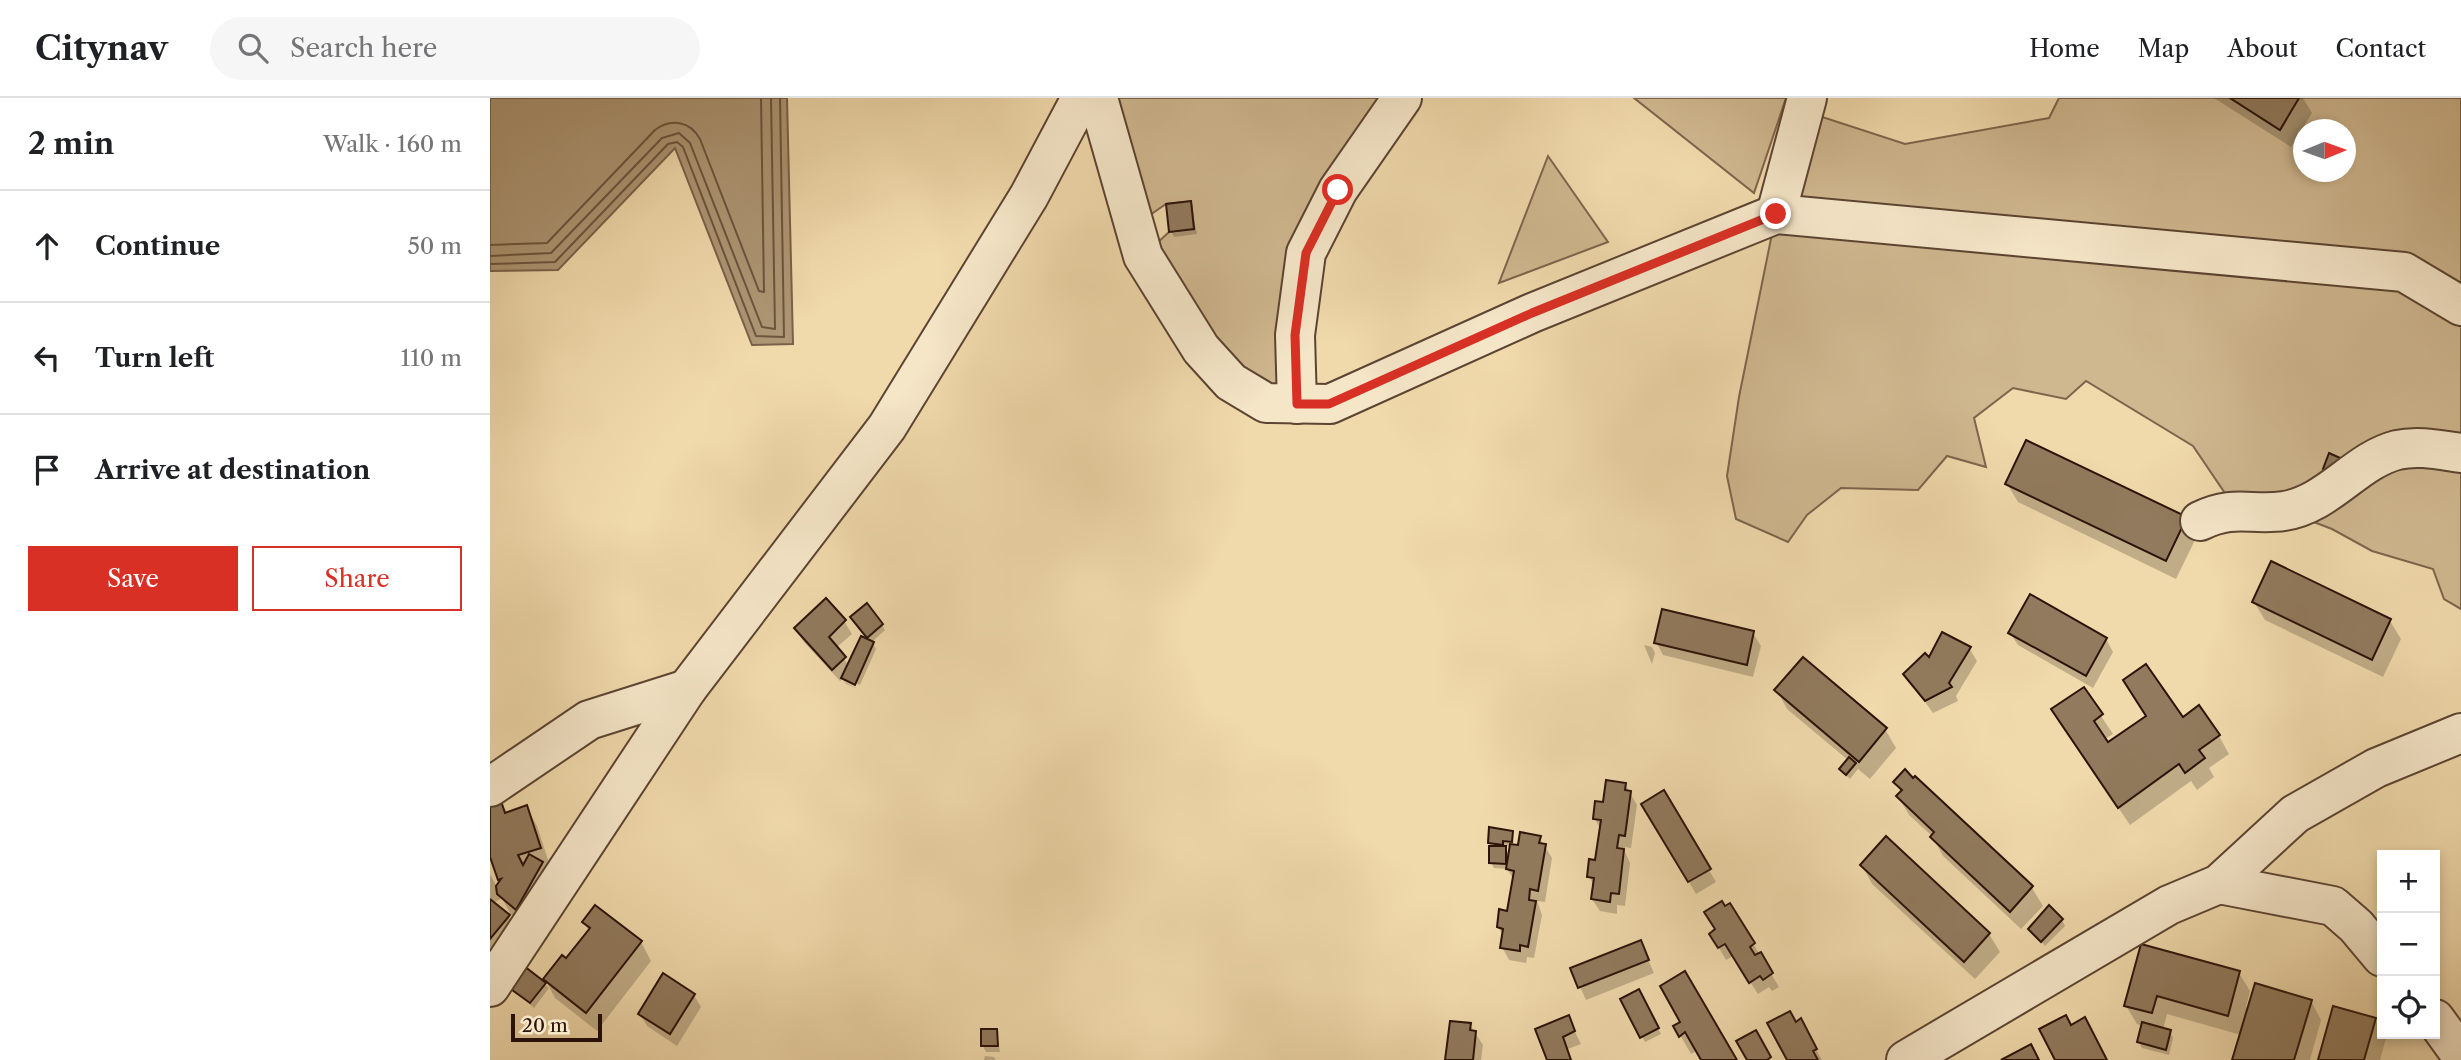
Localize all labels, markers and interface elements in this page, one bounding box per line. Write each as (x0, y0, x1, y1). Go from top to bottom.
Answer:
search box (210, 17, 700, 80)
text: Citynav (35, 28, 168, 69)
icon: search (234, 29, 272, 67)
text: Search here (290, 32, 437, 64)
text: Home (2029, 34, 2100, 63)
text: Map (2138, 34, 2189, 63)
text: About (2227, 34, 2298, 63)
text: Contact (2336, 34, 2426, 63)
north arrow (2293, 119, 2356, 182)
text: 2 min (28, 125, 114, 162)
text: Walk · 160 m (323, 130, 462, 158)
route start (1322, 174, 1353, 205)
route end (1760, 198, 1791, 229)
icon: ahead (28, 227, 66, 265)
text: Continue (95, 230, 220, 262)
text: 50 m (407, 232, 462, 260)
icon: left (28, 339, 66, 377)
text: Turn left (95, 342, 214, 374)
text: 110 m (401, 344, 462, 372)
icon: arrive (28, 451, 66, 489)
text: Arrive at destination (95, 454, 370, 486)
button: Save (28, 546, 238, 611)
button: Share (252, 546, 462, 611)
map controls (2377, 850, 2440, 1039)
button: + (2377, 850, 2440, 913)
button: − (2377, 913, 2440, 976)
button: locate (2377, 976, 2440, 1039)
scale bar (511, 1011, 602, 1043)
text: 20 m (522, 1014, 568, 1037)

